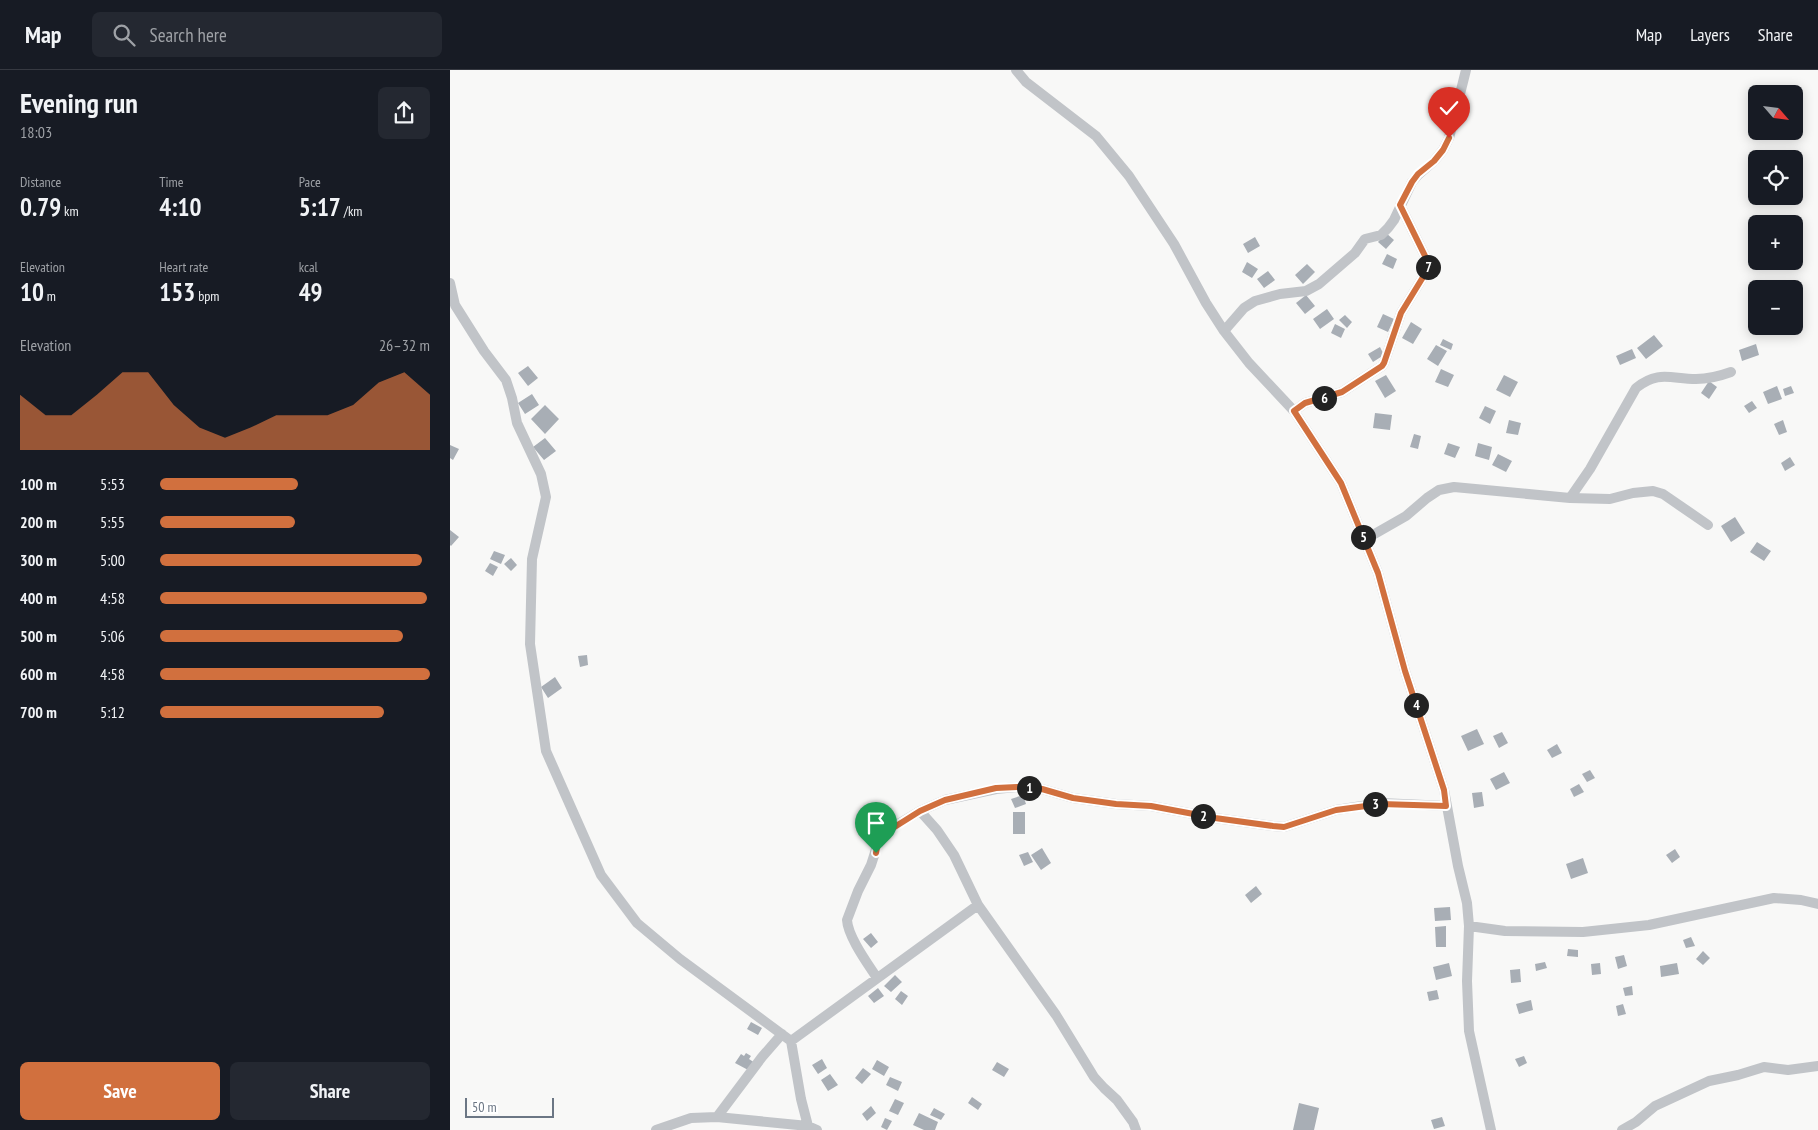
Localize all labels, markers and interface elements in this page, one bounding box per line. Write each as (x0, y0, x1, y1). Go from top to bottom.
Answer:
search box (92, 12, 442, 57)
text: Map (25, 19, 62, 50)
icon: search (110, 21, 138, 49)
text: Search here (150, 23, 227, 47)
text: Map (1636, 23, 1662, 46)
text: Layers (1690, 23, 1730, 46)
text: Share (1758, 23, 1793, 46)
text: Evening run (20, 84, 138, 121)
north arrow (1748, 85, 1802, 140)
map controls (1748, 85, 1803, 335)
button: share (378, 87, 430, 139)
pin (1428, 87, 1470, 138)
icon: check (1435, 94, 1463, 122)
text: 18:03 (20, 122, 52, 142)
button: locate (1748, 150, 1803, 205)
text: Distance (20, 173, 61, 191)
text: Time (159, 173, 184, 191)
text: Pace (299, 173, 321, 191)
text: 0.79 (20, 191, 61, 223)
text: 4:10 (159, 191, 201, 223)
text: 5:17 (299, 191, 341, 223)
text: km (61, 202, 79, 220)
text: /km (341, 202, 362, 220)
button: + (1748, 215, 1803, 270)
pin: 7 (1416, 254, 1440, 280)
text: Elevation (20, 258, 65, 276)
text: Heart rate (159, 258, 208, 276)
text: kcal (299, 258, 318, 276)
text: 7 (1425, 258, 1432, 276)
text: 10 (20, 276, 44, 308)
text: 153 (159, 276, 195, 308)
text: 49 (299, 276, 323, 308)
button: − (1748, 280, 1803, 335)
text: m (44, 287, 56, 305)
text: bpm (195, 287, 219, 305)
text: Elevation (20, 335, 71, 355)
text: 26–32 m (379, 335, 430, 355)
pin: 6 (1312, 386, 1336, 410)
text: 6 (1321, 389, 1328, 407)
text: 100 m (20, 474, 57, 494)
text: 5:53 (100, 474, 125, 494)
text: 200 m (20, 512, 57, 532)
text: 5:55 (100, 512, 125, 532)
pin: 5 (1350, 524, 1376, 550)
text: 5 (1360, 528, 1367, 546)
text: 300 m (20, 550, 57, 570)
text: 5:00 (100, 550, 125, 570)
text: 400 m (20, 588, 57, 608)
text: 4:58 (100, 588, 125, 608)
text: 500 m (20, 626, 57, 646)
text: 5:06 (100, 626, 125, 646)
text: 600 m (20, 664, 57, 684)
text: 4:58 (100, 664, 125, 684)
pin: 4 (1404, 692, 1428, 718)
text: 4 (1413, 696, 1420, 714)
text: 700 m (20, 702, 57, 722)
text: 5:12 (100, 702, 125, 722)
pin: 1 (1016, 776, 1042, 800)
text: 1 (1026, 779, 1033, 797)
pin: 3 (1362, 792, 1388, 816)
text: 3 (1372, 795, 1379, 813)
pin (855, 802, 897, 853)
pin: 2 (1190, 804, 1216, 828)
text: 2 (1200, 807, 1207, 825)
icon: arrive (862, 809, 890, 837)
button: Save (20, 1062, 220, 1120)
button: Share (230, 1062, 430, 1120)
scale bar (465, 1095, 554, 1118)
text: 50 m (472, 1098, 497, 1116)

